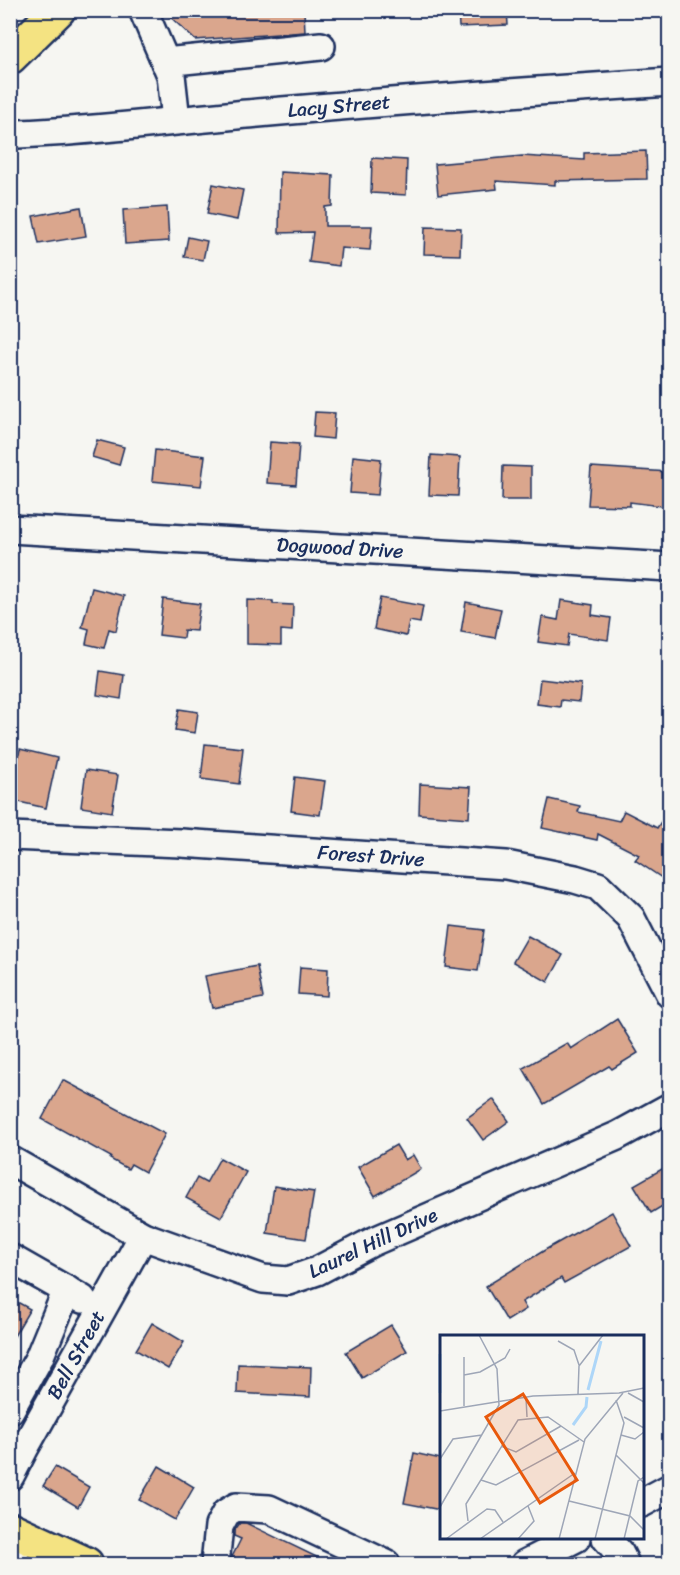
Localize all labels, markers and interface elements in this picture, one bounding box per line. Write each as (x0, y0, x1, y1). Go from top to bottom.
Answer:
street label: Lacy Street (286, 84, 392, 128)
street label: Dogwood Drive (276, 527, 404, 569)
street label: Forest Drive (316, 835, 426, 877)
street label: Laurel Hill Drive (302, 1197, 444, 1288)
street label: Bell Street (37, 1304, 115, 1406)
inset map (440, 1335, 644, 1539)

